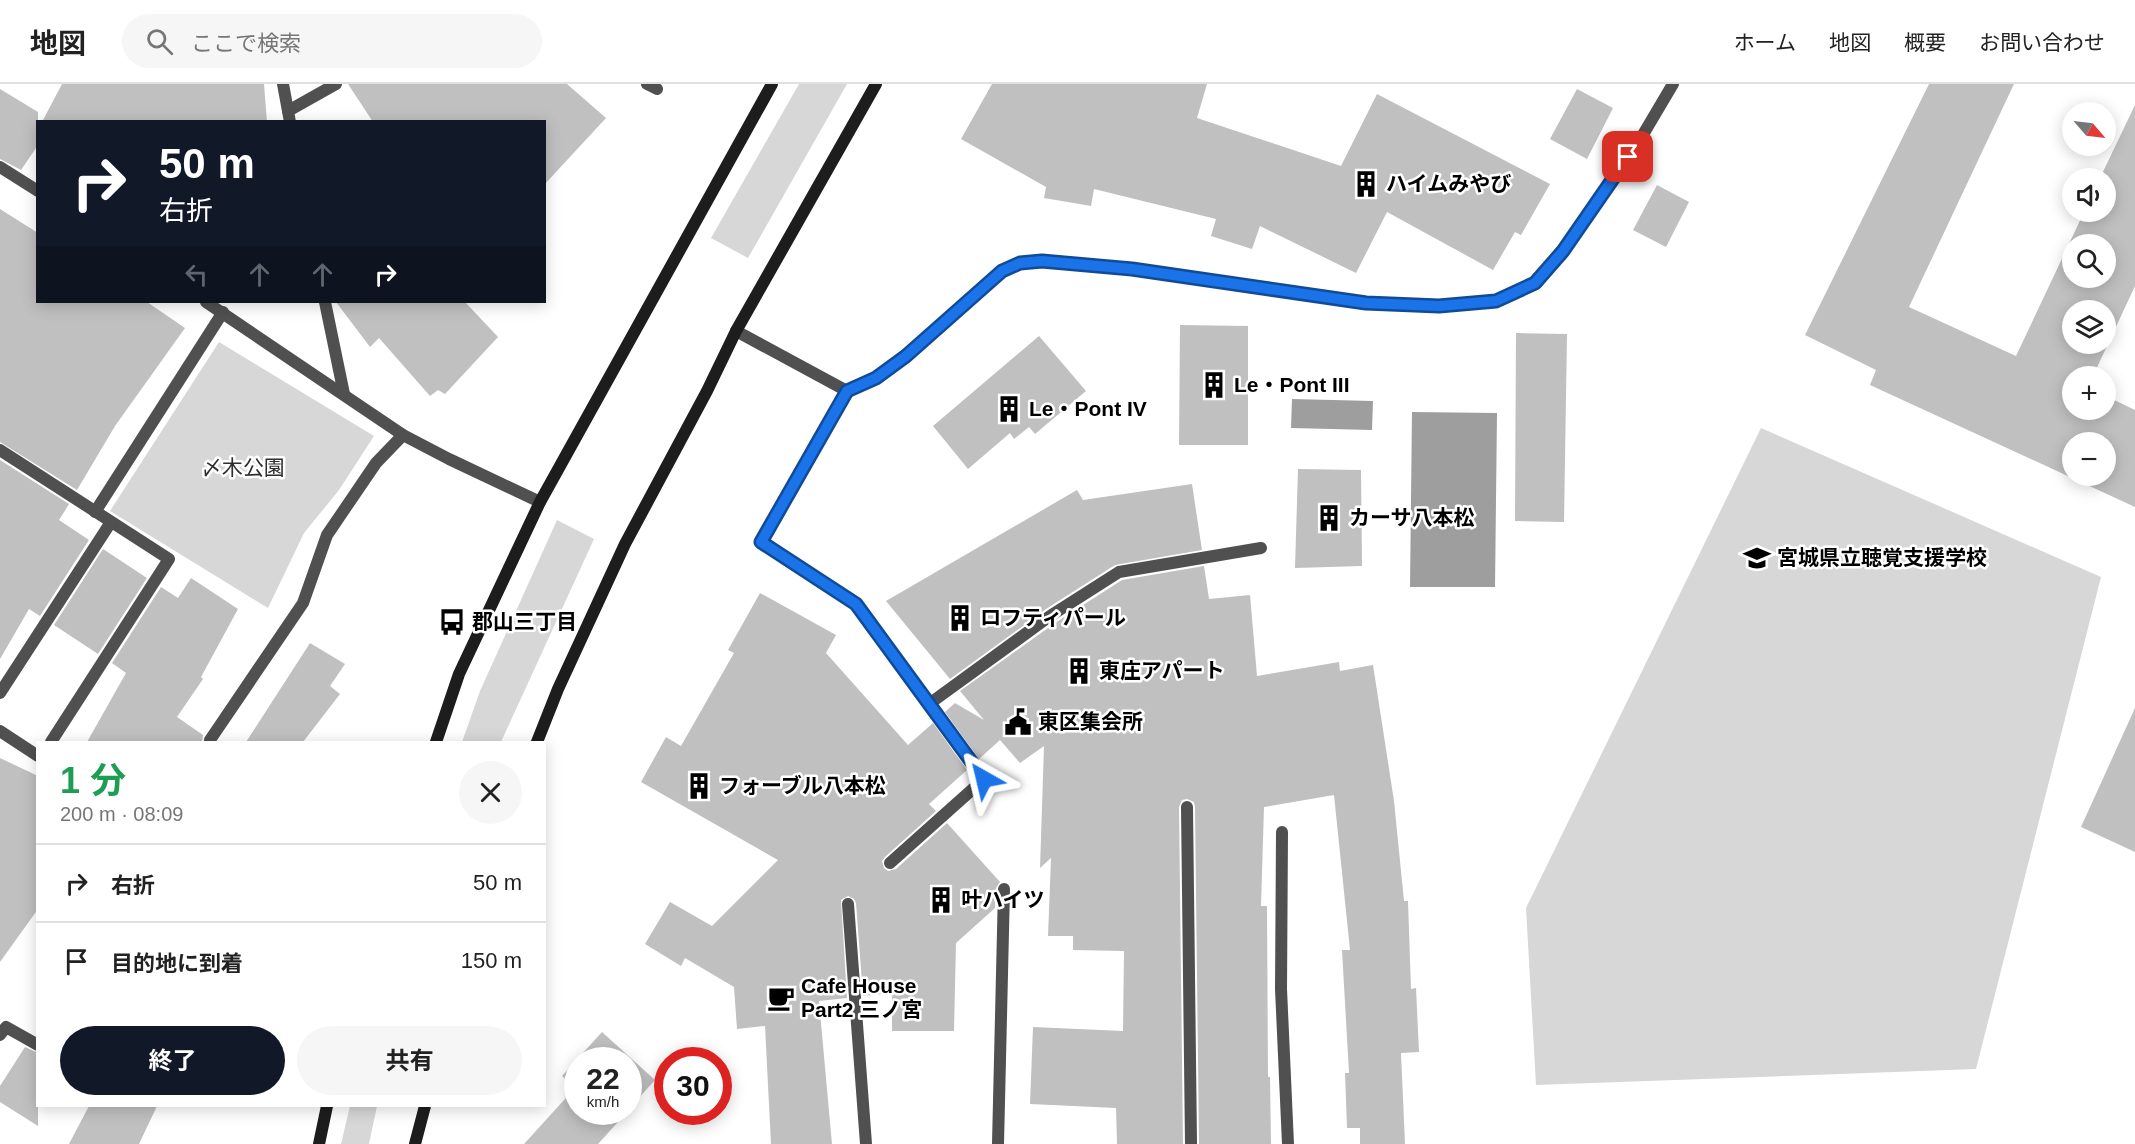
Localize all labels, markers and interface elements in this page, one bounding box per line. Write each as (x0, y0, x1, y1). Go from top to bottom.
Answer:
search box (122, 14, 542, 68)
icon: search (143, 25, 176, 58)
text: 地図 (30, 28, 86, 59)
text: ここで検索 (191, 31, 301, 56)
text: ホーム (1734, 31, 1796, 54)
text: 地図 (1829, 31, 1871, 54)
text: 概要 (1904, 31, 1946, 54)
text: お問い合わせ (1979, 31, 2105, 54)
north arrow (2062, 102, 2116, 156)
map controls (2062, 102, 2116, 486)
pin (1602, 131, 1653, 182)
text: 50 m (159, 140, 255, 187)
icon: arrive (1611, 140, 1644, 173)
icon: right (60, 144, 138, 222)
button: sound (2062, 168, 2116, 222)
building icon: ハイムみやび (1351, 169, 1381, 199)
place label: ハイムみやび (1386, 172, 1511, 195)
text: 右折 (159, 196, 213, 226)
button: search (2062, 234, 2116, 288)
icon: left (180, 258, 213, 291)
icon: ahead (243, 258, 276, 291)
icon: ahead (306, 258, 339, 291)
icon: right (369, 258, 402, 291)
button: layers (2062, 300, 2116, 354)
button: + (2062, 366, 2116, 420)
building icon: Le・Pont III (1199, 370, 1229, 400)
place label: Le・Pont III (1234, 373, 1350, 396)
building icon: Le・Pont IV (994, 394, 1024, 424)
place label: Le・Pont IV (1029, 397, 1147, 420)
button: − (2062, 432, 2116, 486)
park label: 〆木公園 (201, 456, 285, 479)
building icon: カーサ八本松 (1314, 503, 1344, 533)
place label: カーサ八本松 (1349, 506, 1475, 529)
school or university icon: 宮城県立聴覚支援学校 (1742, 543, 1772, 573)
place label: 宮城県立聴覚支援学校 (1777, 546, 1987, 569)
building icon: ロフティパール (945, 603, 975, 633)
place label: ロフティパール (980, 606, 1126, 629)
bus stop icon: 郡山三丁目 (437, 607, 467, 637)
place label: 郡山三丁目 (472, 610, 577, 633)
building icon: 東庄アパート (1064, 656, 1094, 686)
place label: 東庄アパート (1099, 659, 1225, 682)
public building icon: 東区集会所 (1003, 707, 1033, 737)
place label: 東区集会所 (1038, 710, 1143, 733)
position arrow (952, 747, 1016, 811)
text: 1 分 (60, 760, 126, 801)
button: close (459, 761, 522, 824)
building icon: フォーブル八本松 (684, 771, 714, 801)
place label: フォーブル八本松 (719, 774, 886, 797)
text: 200 m · 08:09 (60, 803, 183, 825)
icon: right (60, 867, 93, 900)
text: 50 m (473, 870, 522, 895)
text: 右折 (111, 873, 155, 898)
building icon: 叶ハイツ (926, 885, 956, 915)
place label: 叶ハイツ (961, 888, 1045, 911)
icon: arrive (60, 945, 93, 978)
text: 150 m (461, 948, 522, 973)
text: 目的地に到着 (111, 951, 243, 976)
place label: Cafe House Part2 三ノ宮 (801, 974, 922, 1021)
cafe icon: Cafe House Part2 三ノ宮 (766, 983, 796, 1013)
button: 終了 (60, 1026, 285, 1095)
button: 共有 (297, 1026, 522, 1095)
speed limit sign: 30 (654, 1047, 732, 1125)
text: 22 (586, 1062, 620, 1095)
text: km/h (587, 1093, 619, 1110)

